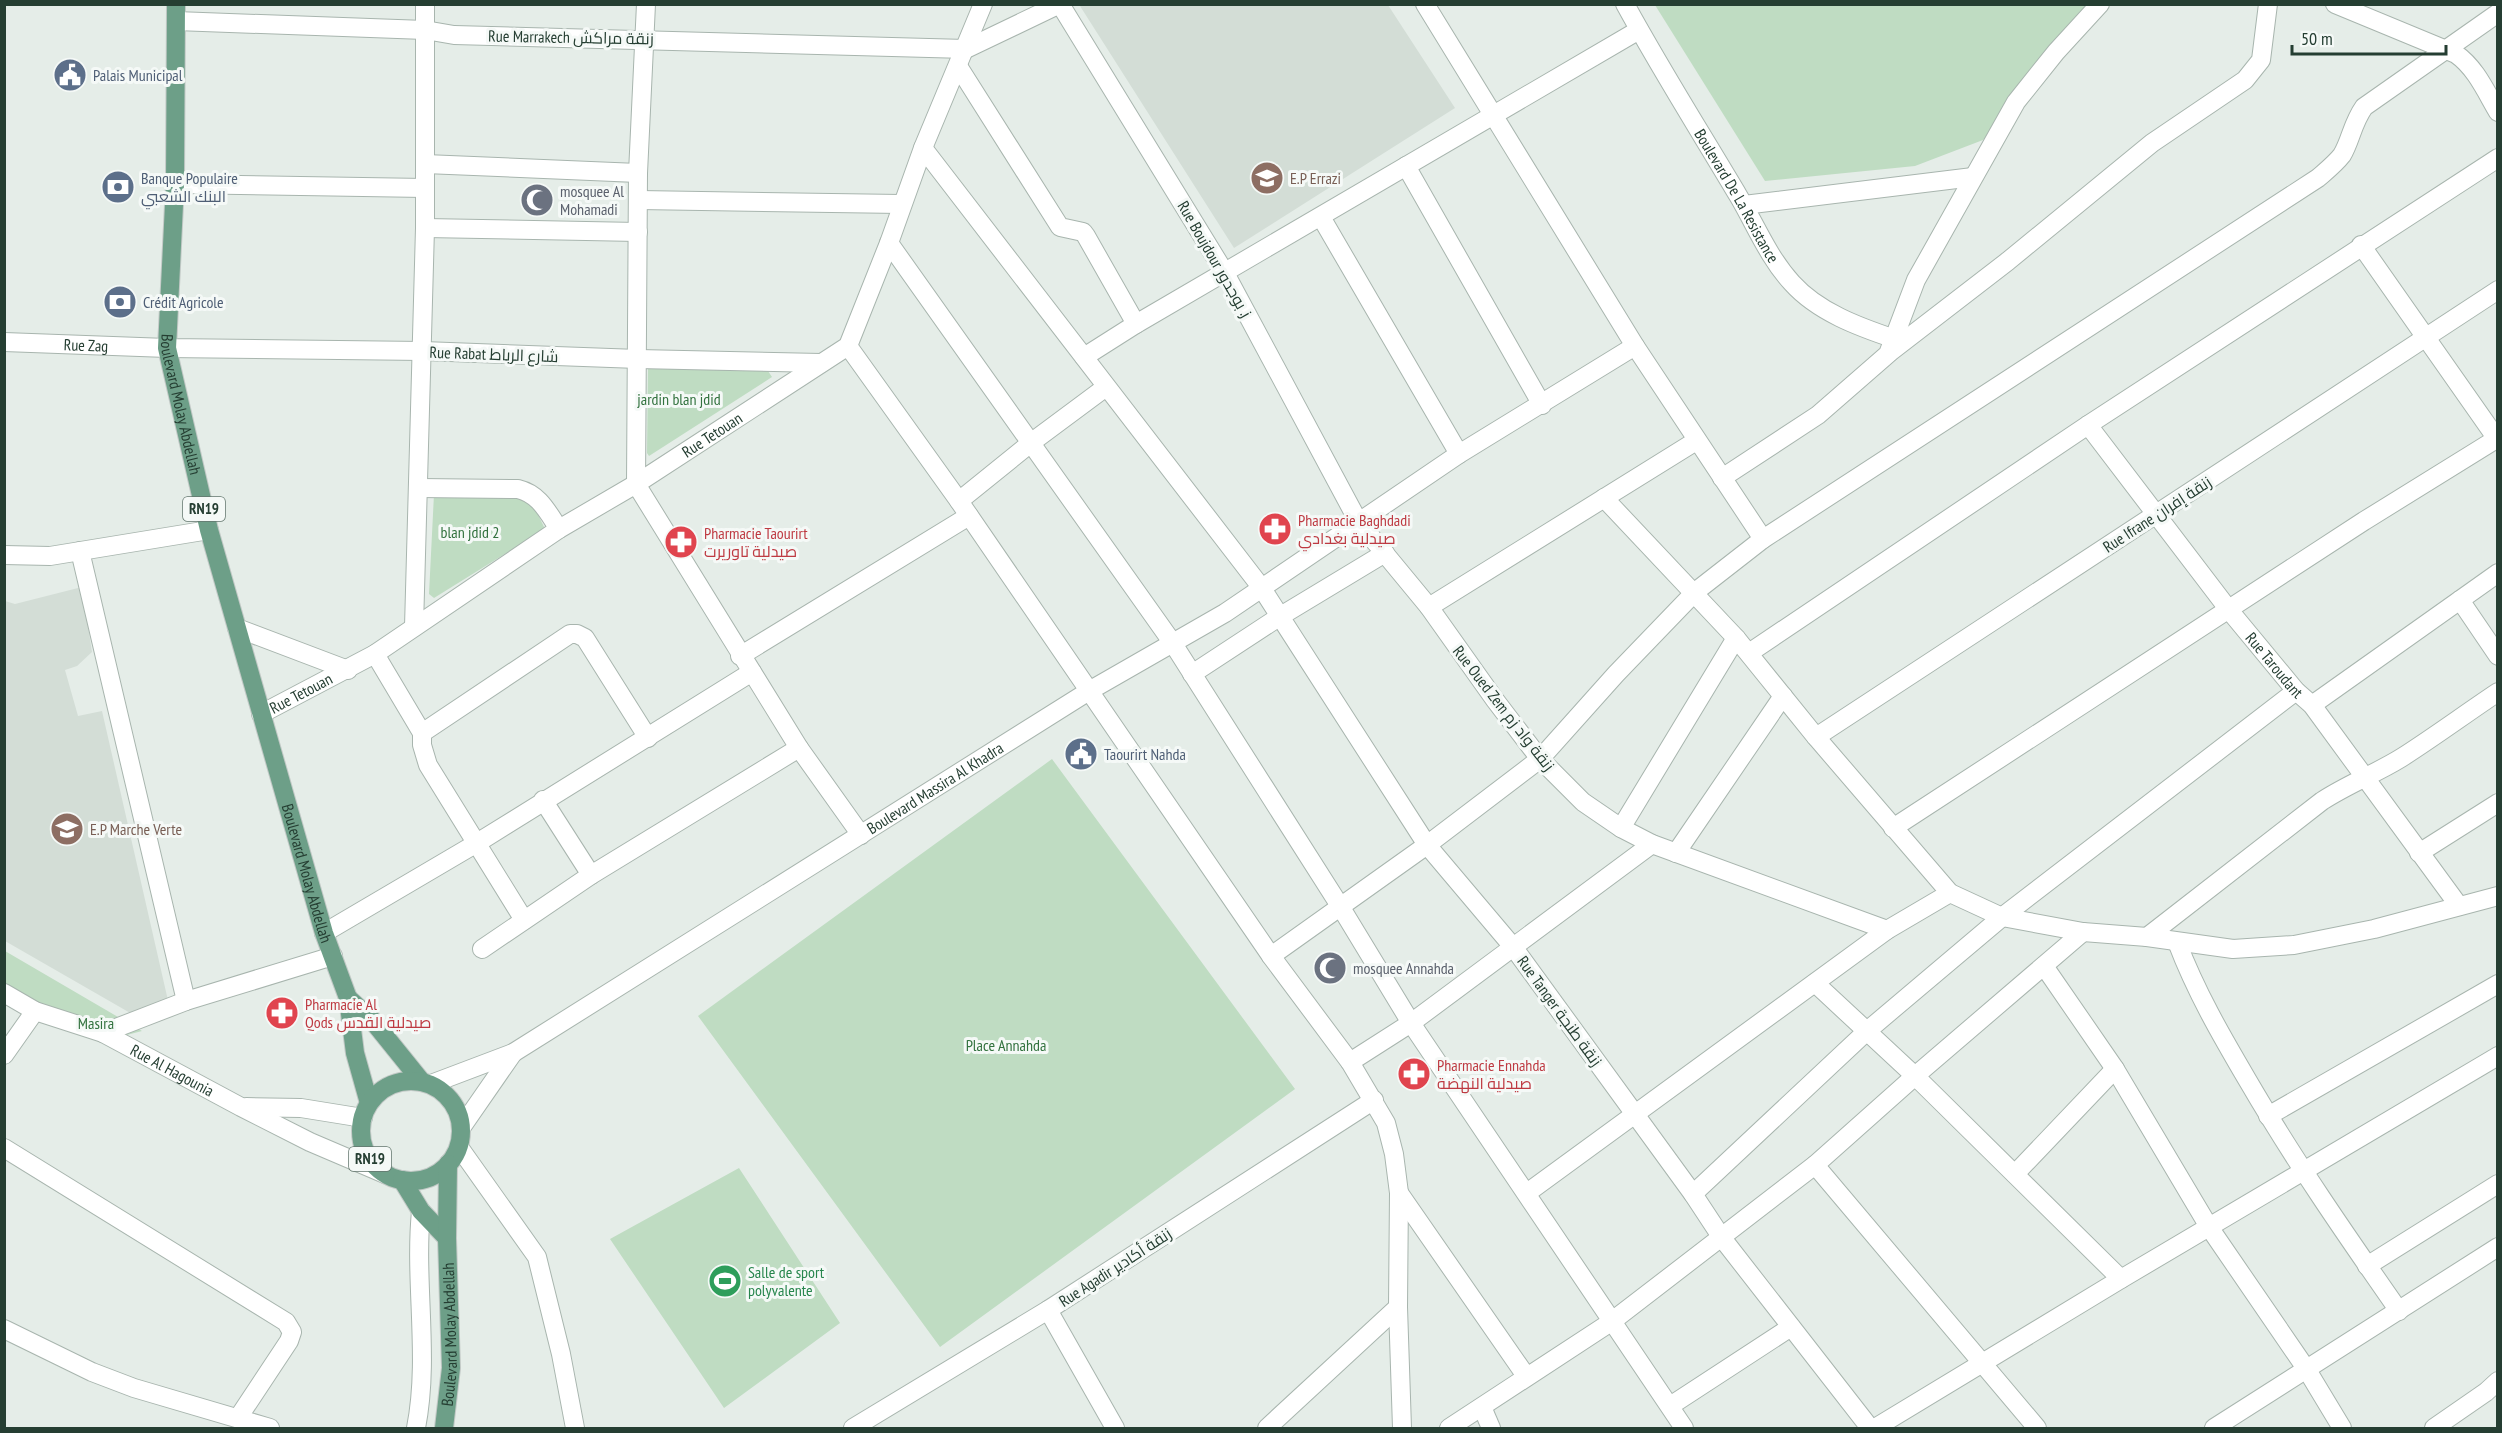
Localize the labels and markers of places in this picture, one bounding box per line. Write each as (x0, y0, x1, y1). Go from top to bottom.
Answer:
public building icon: Palais Municipal (52, 57, 88, 93)
place label: Palais Municipal (93, 65, 183, 85)
school or university icon: E.P Errazi (1249, 160, 1285, 196)
place label: Banque Populaire البنك الشعبي (141, 168, 238, 210)
place label: E.P Errazi (1290, 168, 1341, 188)
bank icon: Banque Populaire البنك الشعبي (100, 169, 136, 205)
place label: mosquee Al Mohamadi (560, 181, 624, 219)
mosque icon: mosquee Al Mohamadi (519, 182, 555, 218)
bank icon: Crédit Agricole (102, 284, 138, 320)
place label: Crédit Agricole (143, 292, 224, 312)
place label: Pharmacie Baghdadi صيدلية بغدادي (1298, 510, 1411, 552)
pharmacy icon: Pharmacie Baghdadi صيدلية بغدادي (1257, 511, 1293, 547)
place label: Pharmacie Taourirt صيدلية تاوريرت (704, 523, 808, 561)
pharmacy icon: Pharmacie Taourirt صيدلية تاوريرت (663, 524, 699, 560)
public building icon: Taourirt Nahda (1063, 736, 1099, 772)
place label: Taourirt Nahda (1104, 744, 1186, 764)
school or university icon: E.P Marche Verte (49, 811, 85, 847)
place label: E.P Marche Verte (90, 819, 182, 839)
mosque icon: mosquee Annahda (1312, 950, 1348, 986)
place label: mosquee Annahda (1353, 958, 1454, 978)
place label: Pharmacie Al Qods صيدلية القدس (305, 994, 431, 1033)
pharmacy icon: Pharmacie Al Qods صيدلية القدس (264, 995, 300, 1031)
place label: Pharmacie Ennahda صيدلية النهضة (1437, 1055, 1546, 1094)
pharmacy icon: Pharmacie Ennahda صيدلية النهضة (1396, 1056, 1432, 1092)
place label: Salle de sport polyvalente (748, 1262, 825, 1300)
sports icon: Salle de sport polyvalente (707, 1263, 743, 1299)

